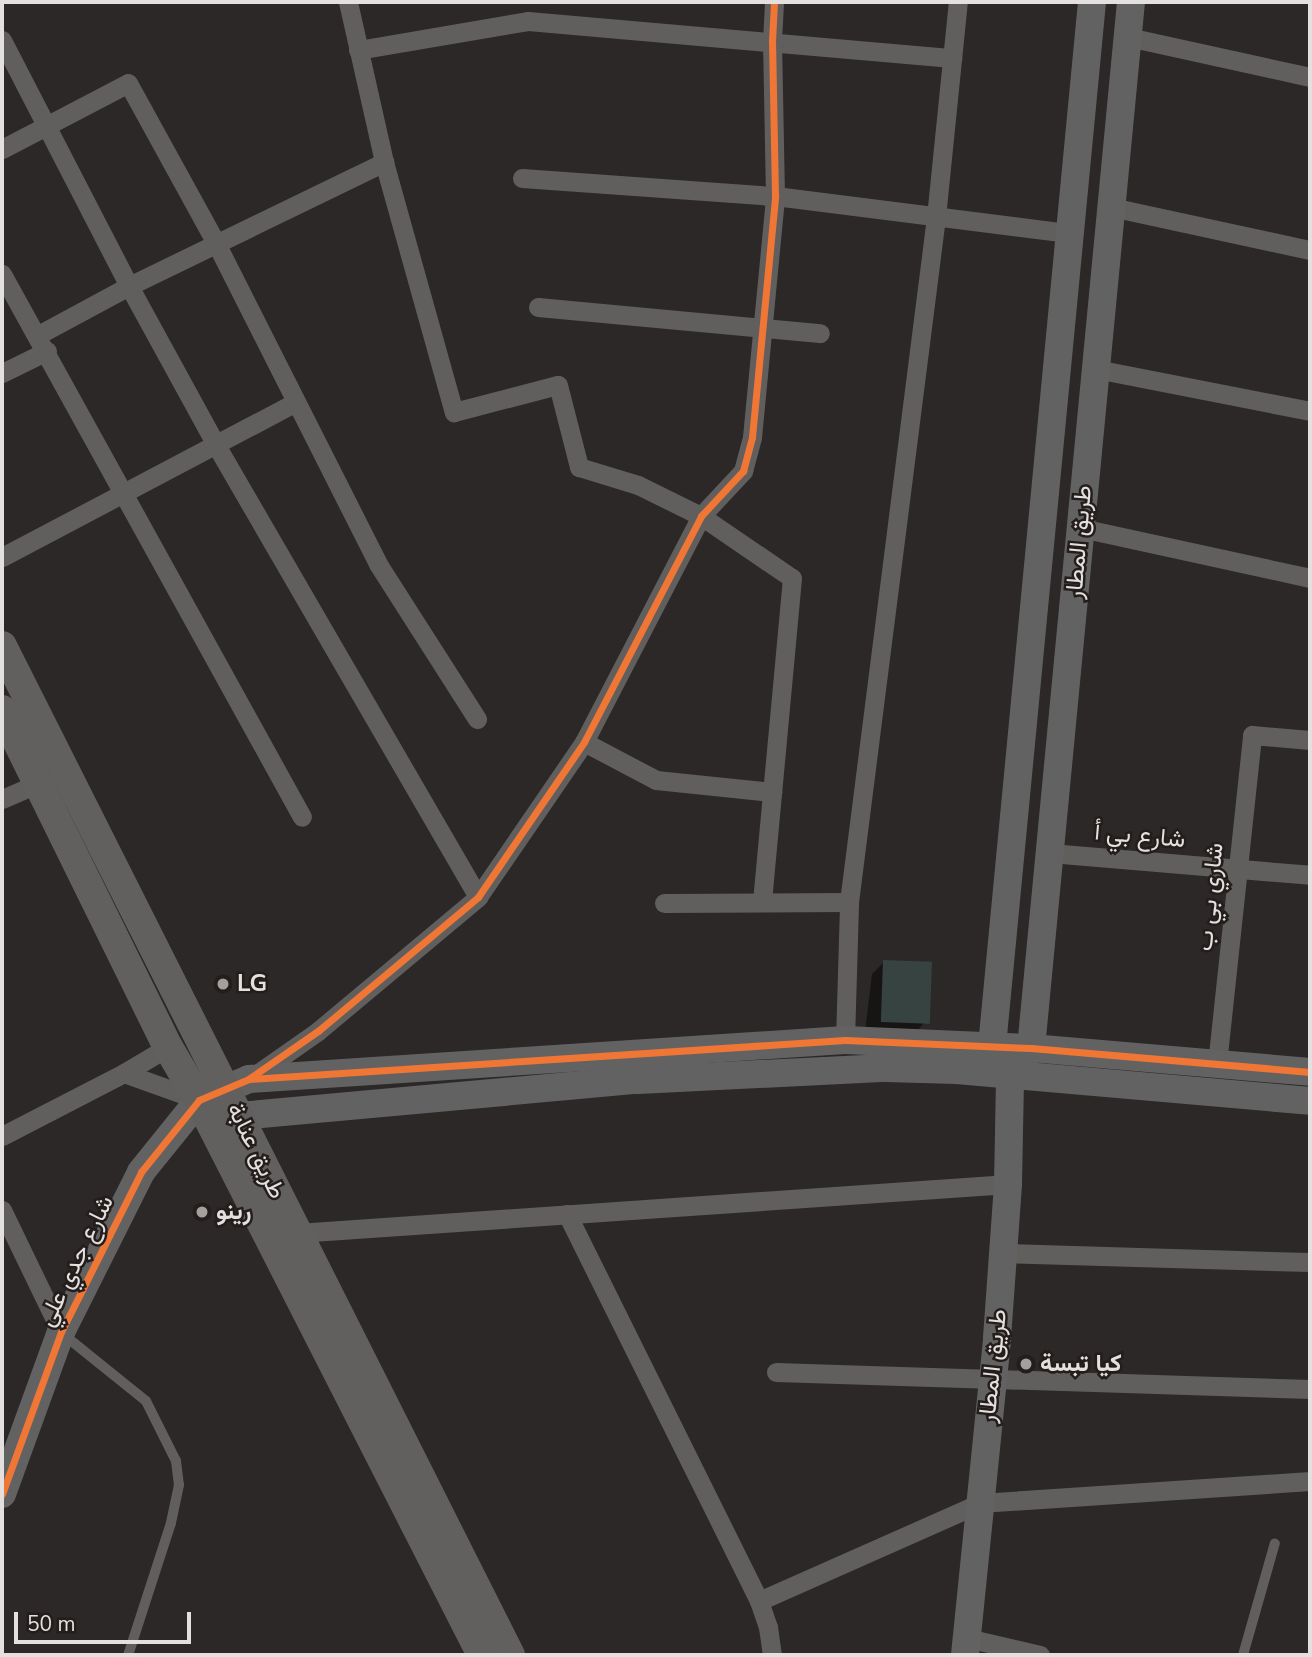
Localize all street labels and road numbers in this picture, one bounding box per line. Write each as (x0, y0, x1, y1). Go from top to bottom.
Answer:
street label: طريق المطار (1060, 484, 1098, 600)
street label: شارع بي أ (1093, 818, 1187, 854)
street label: شاري بي ب (1190, 842, 1230, 952)
street label: طريق عنابة (220, 1098, 292, 1204)
street label: شارع جدي علي (32, 1191, 120, 1331)
street label: طريق المطار (973, 1308, 1013, 1424)

